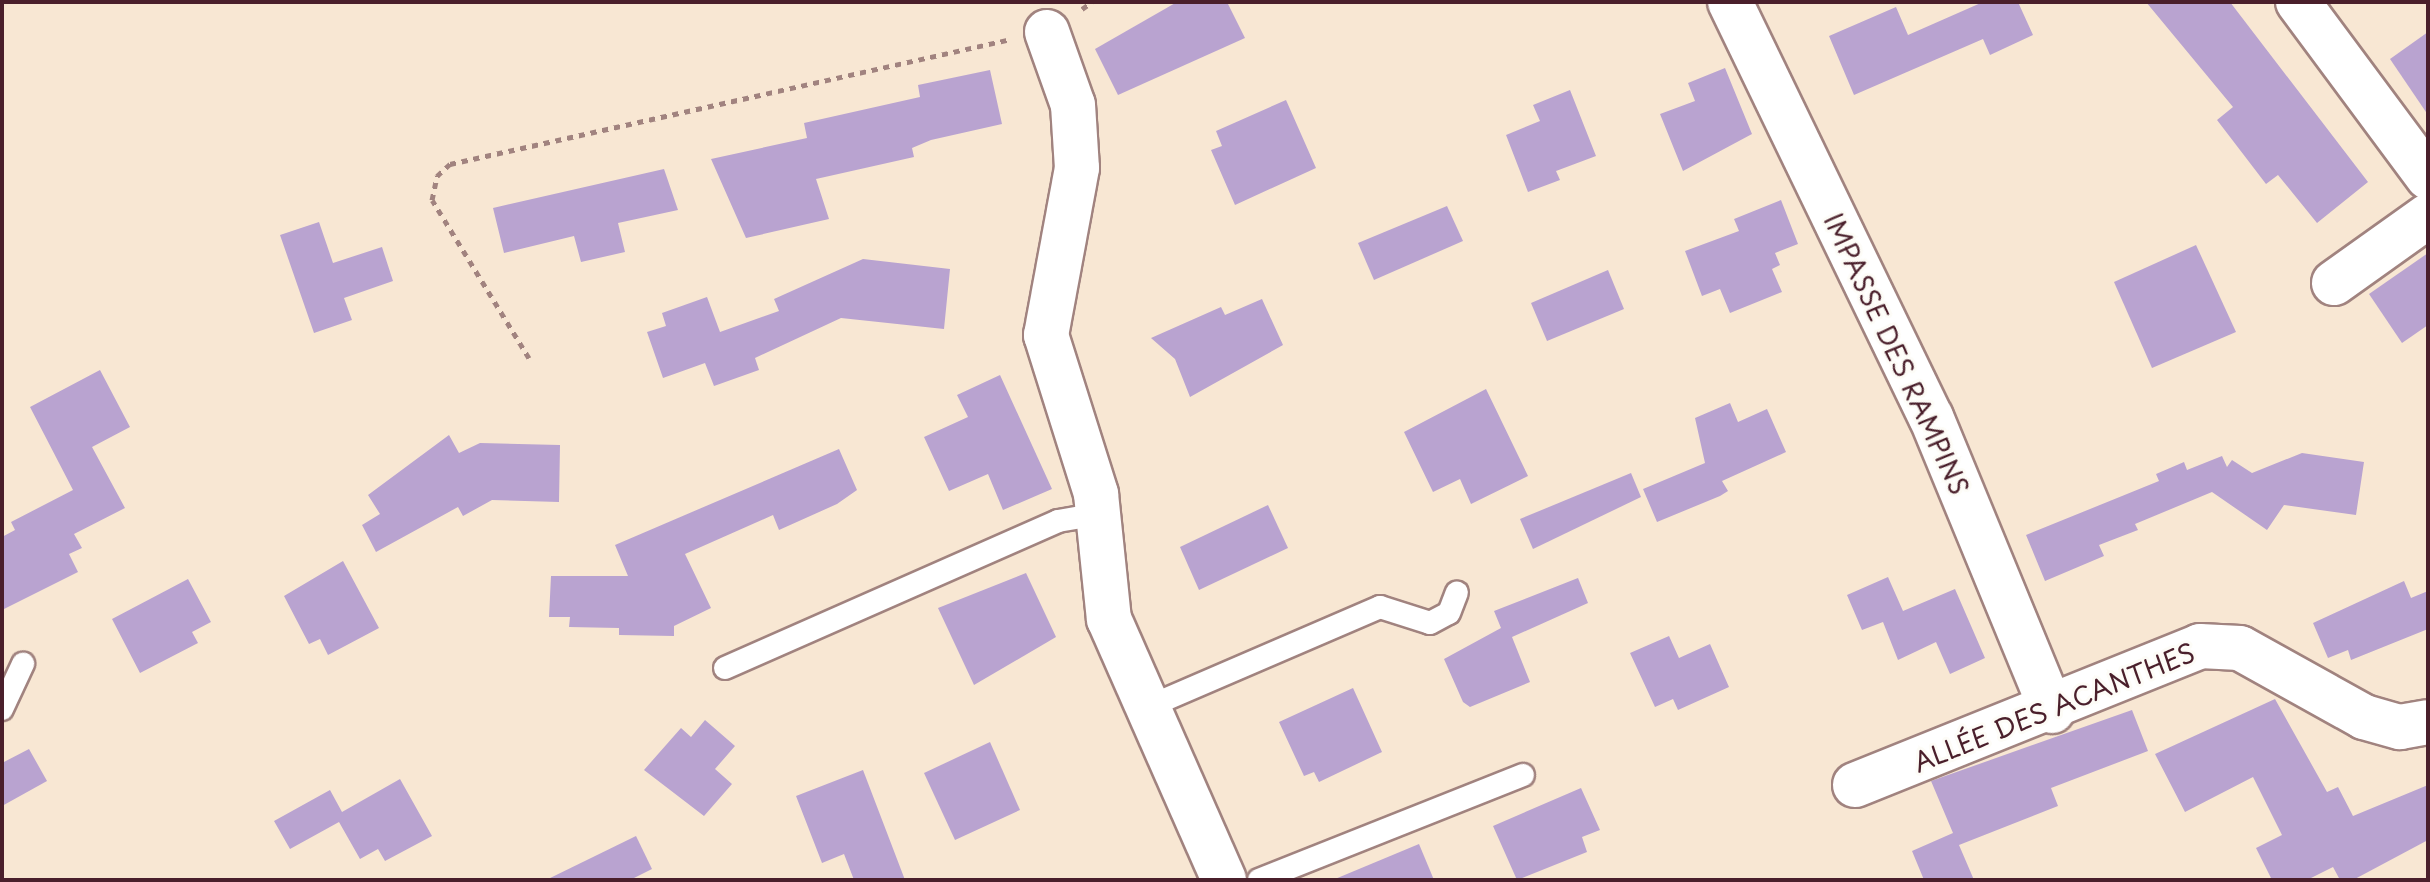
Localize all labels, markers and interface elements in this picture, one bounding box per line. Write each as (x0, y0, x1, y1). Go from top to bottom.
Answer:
street label: IMPASSE DES RAMPINS (1818, 207, 1976, 501)
street label: ALLÉE DES ACANTHES (1909, 636, 2199, 778)

